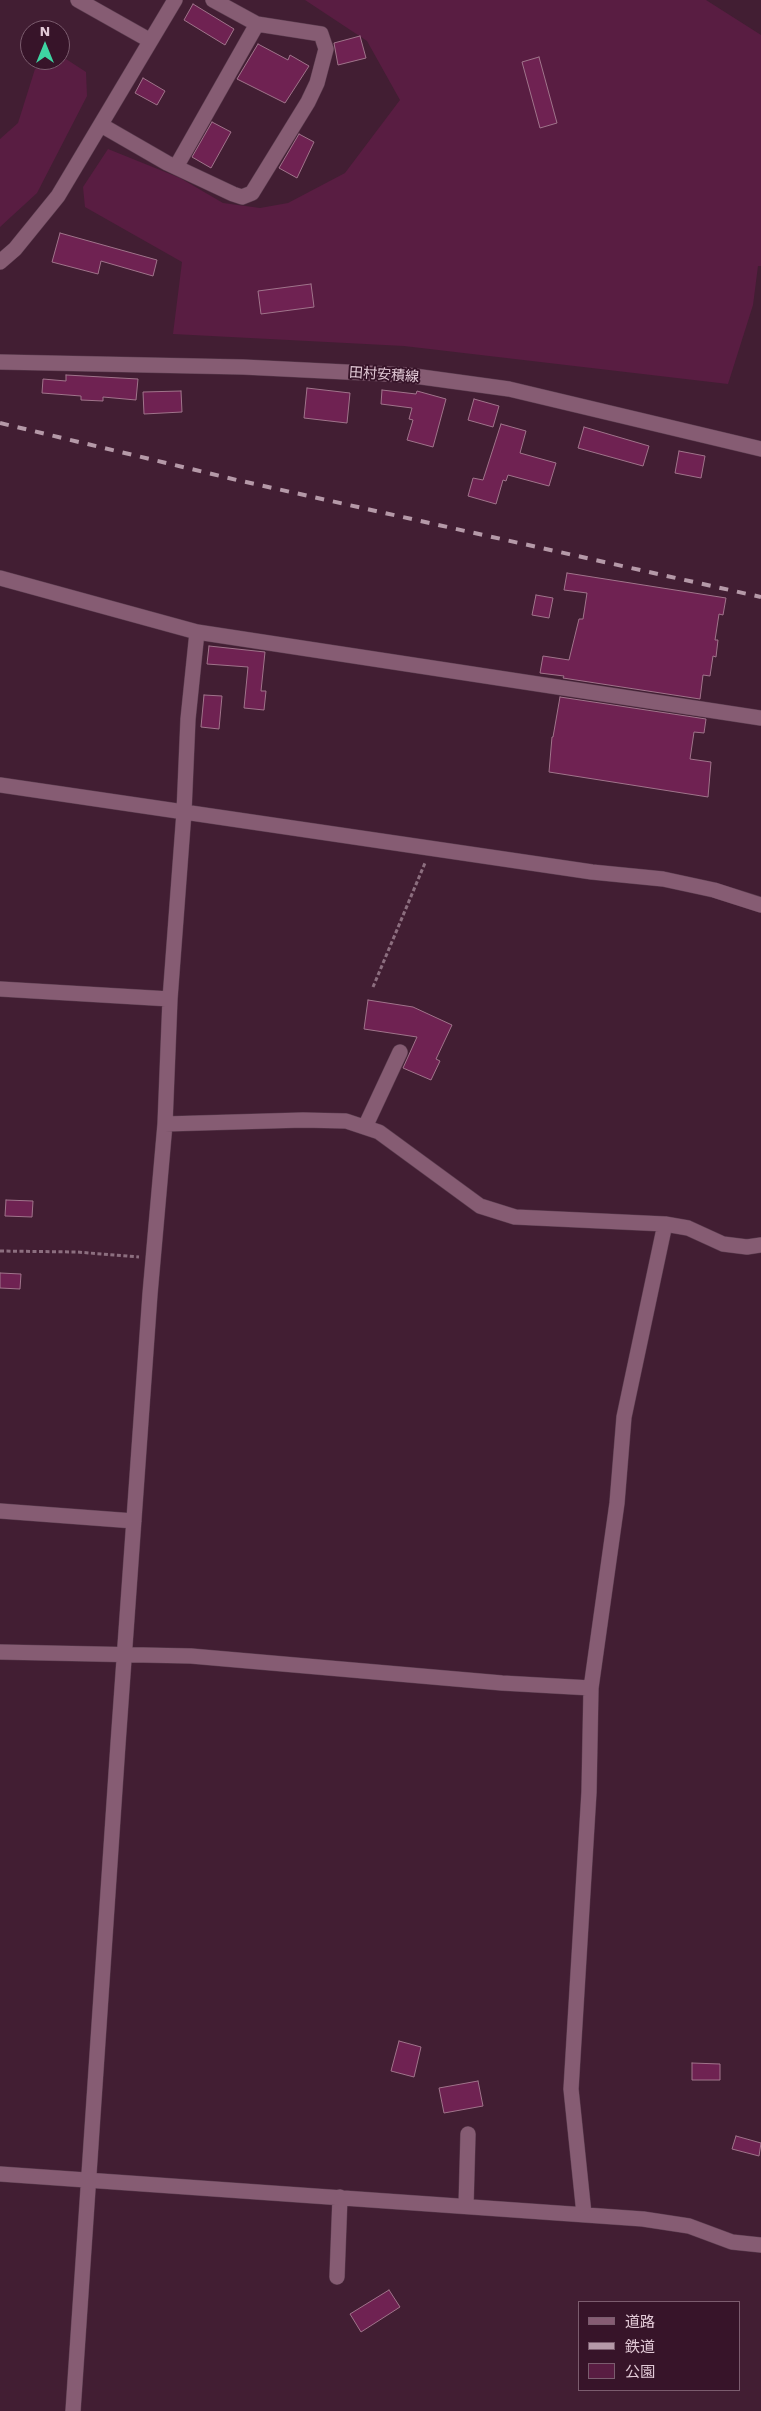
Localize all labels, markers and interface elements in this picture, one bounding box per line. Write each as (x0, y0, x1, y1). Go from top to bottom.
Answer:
north arrow (20, 20, 70, 70)
text: N (40, 23, 50, 39)
street label: 田村安積線 (348, 364, 420, 386)
legend (578, 2301, 741, 2391)
text: 道路 (625, 2313, 655, 2331)
text: 鉄道 (625, 2338, 655, 2356)
text: 公園 (625, 2363, 655, 2381)

